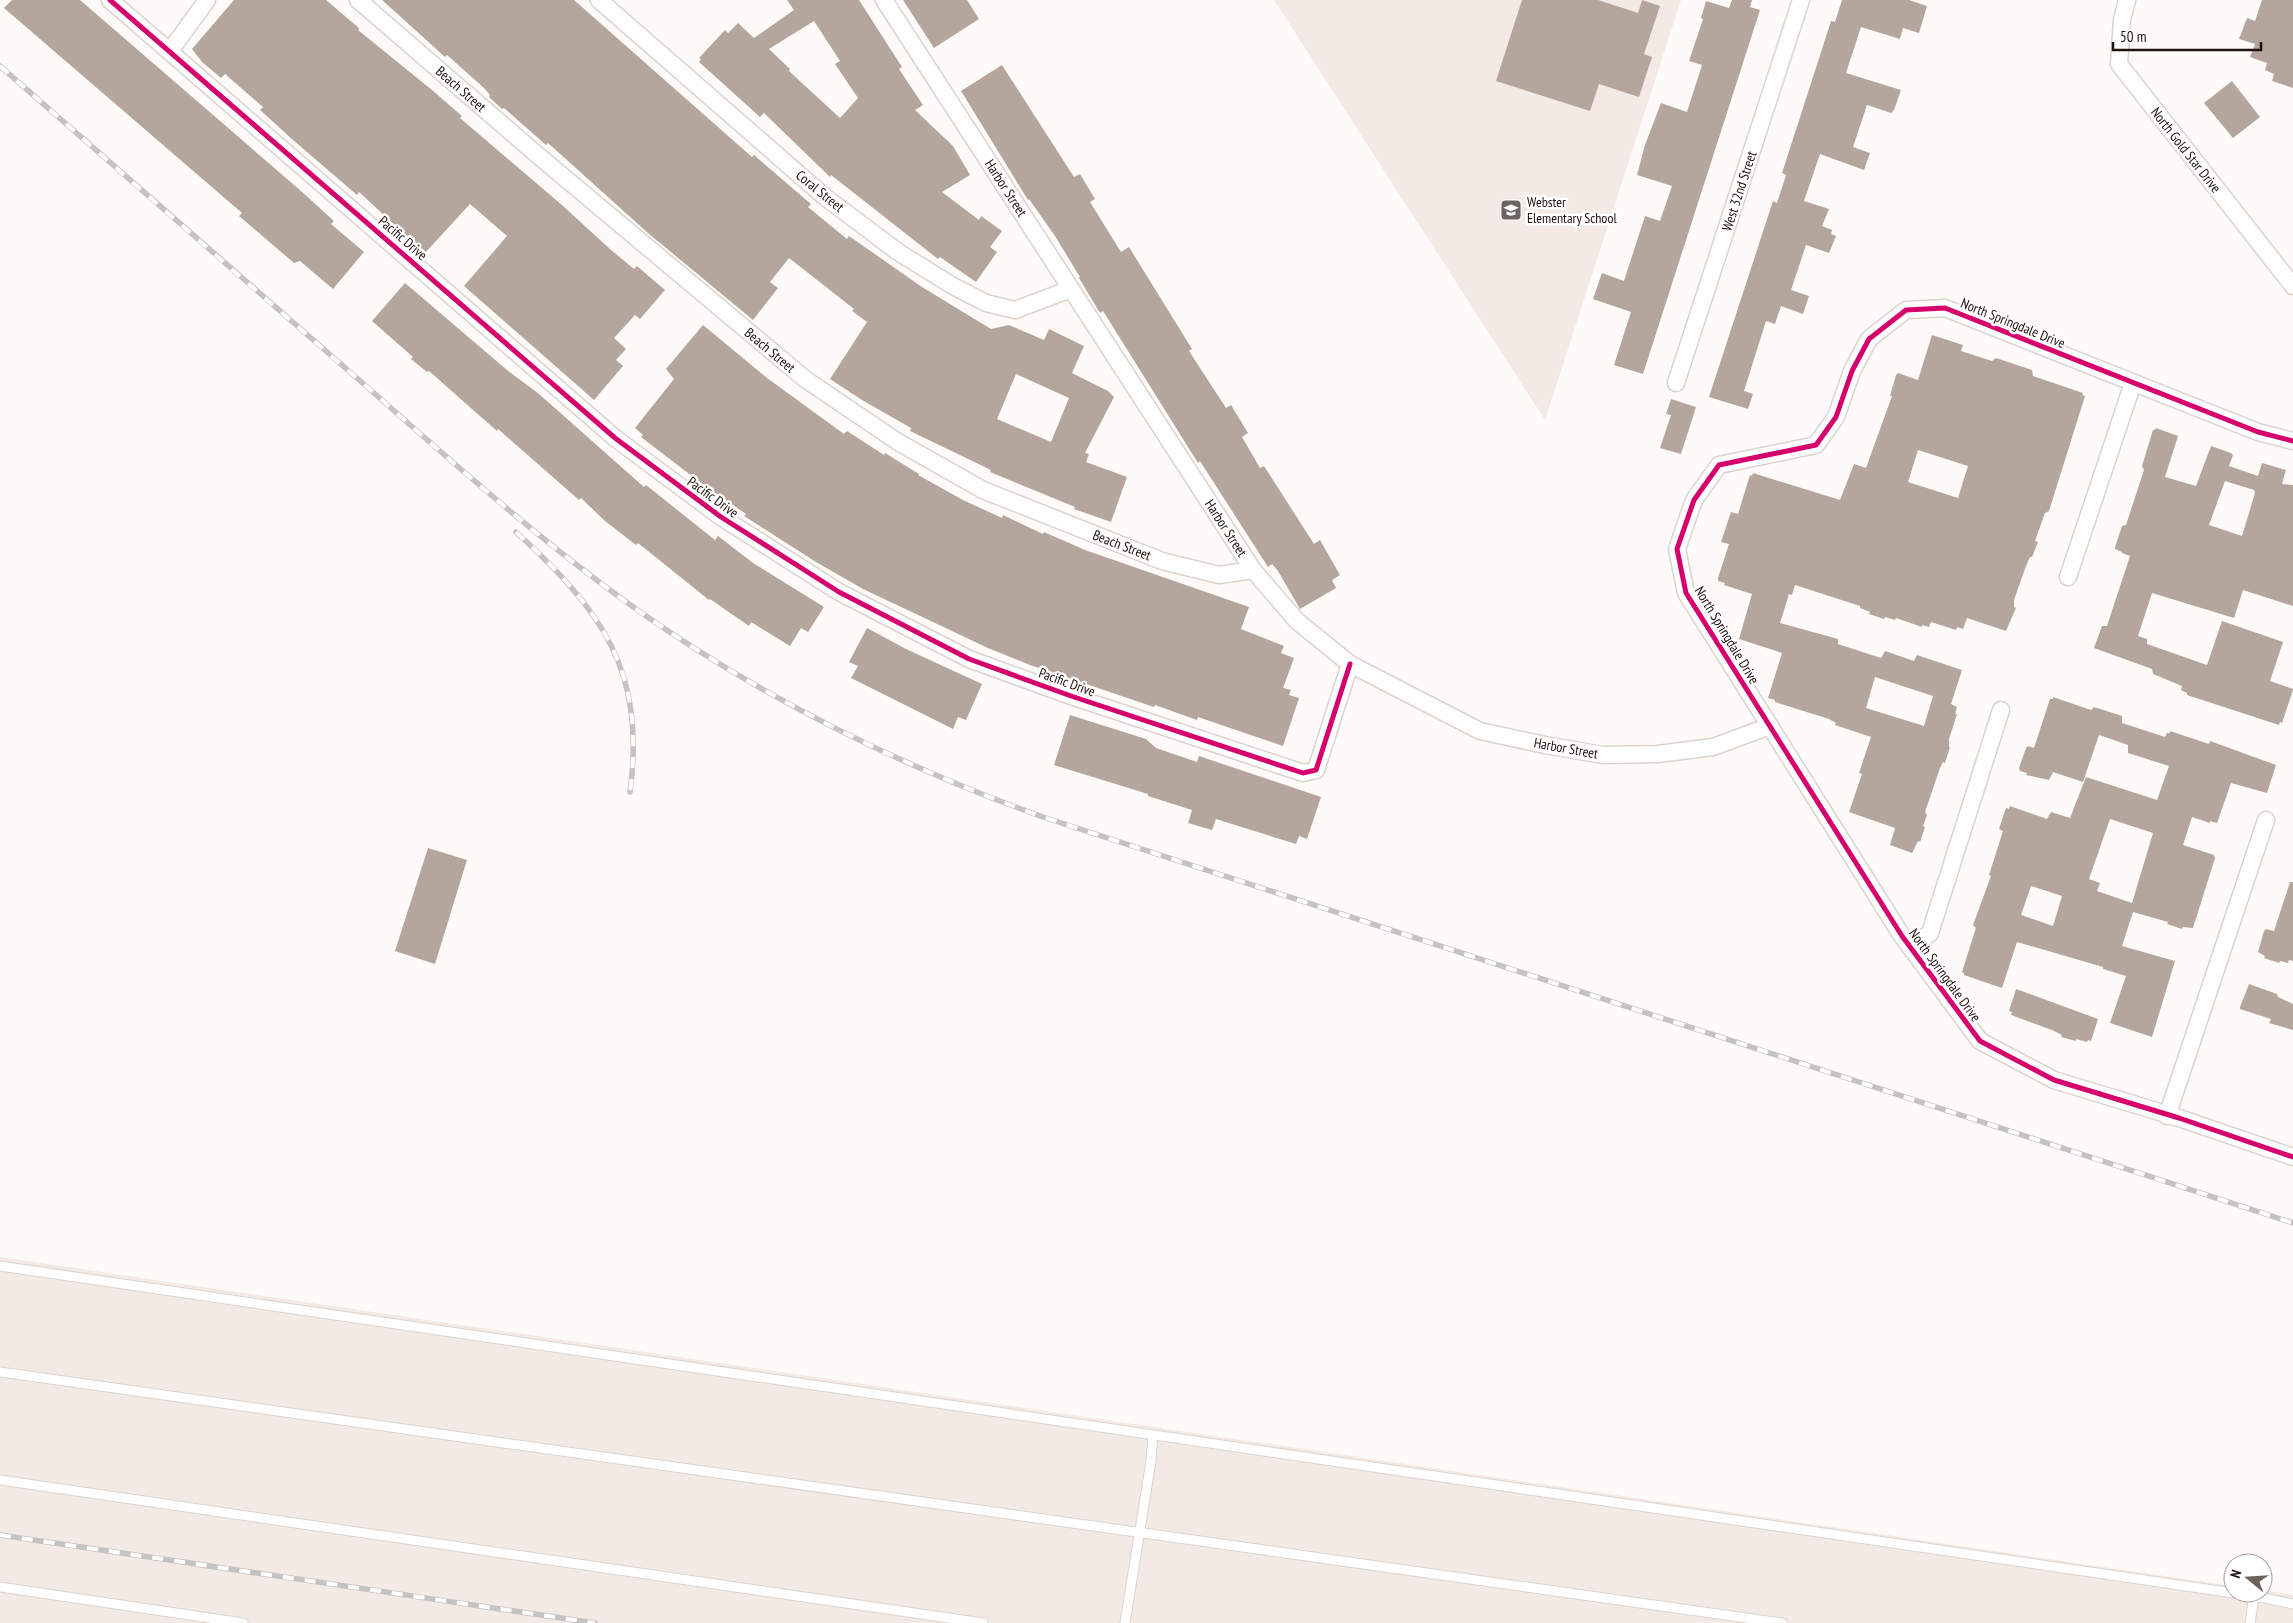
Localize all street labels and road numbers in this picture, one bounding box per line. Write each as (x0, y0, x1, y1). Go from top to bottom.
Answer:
street label: Beach Street (432, 62, 490, 116)
street label: North Gold Star Drive (2147, 104, 2225, 197)
street label: West 32nd Street (1718, 149, 1760, 233)
street label: Harbor Street (981, 156, 1031, 220)
street label: Coral Street (792, 166, 848, 216)
street label: Pacific Drive (375, 212, 431, 264)
street label: North Springdale Drive (1958, 294, 2068, 352)
street label: Beach Street (741, 323, 799, 377)
street label: Pacific Drive (684, 472, 742, 522)
street label: Harbor Street (1201, 496, 1251, 560)
street label: Beach Street (1090, 526, 1154, 564)
street label: North Springdale Drive (1691, 583, 1763, 687)
street label: Pacific Drive (1036, 663, 1098, 701)
street label: Harbor Street (1533, 734, 1600, 763)
street label: North Springdale Drive (1905, 925, 1985, 1025)

